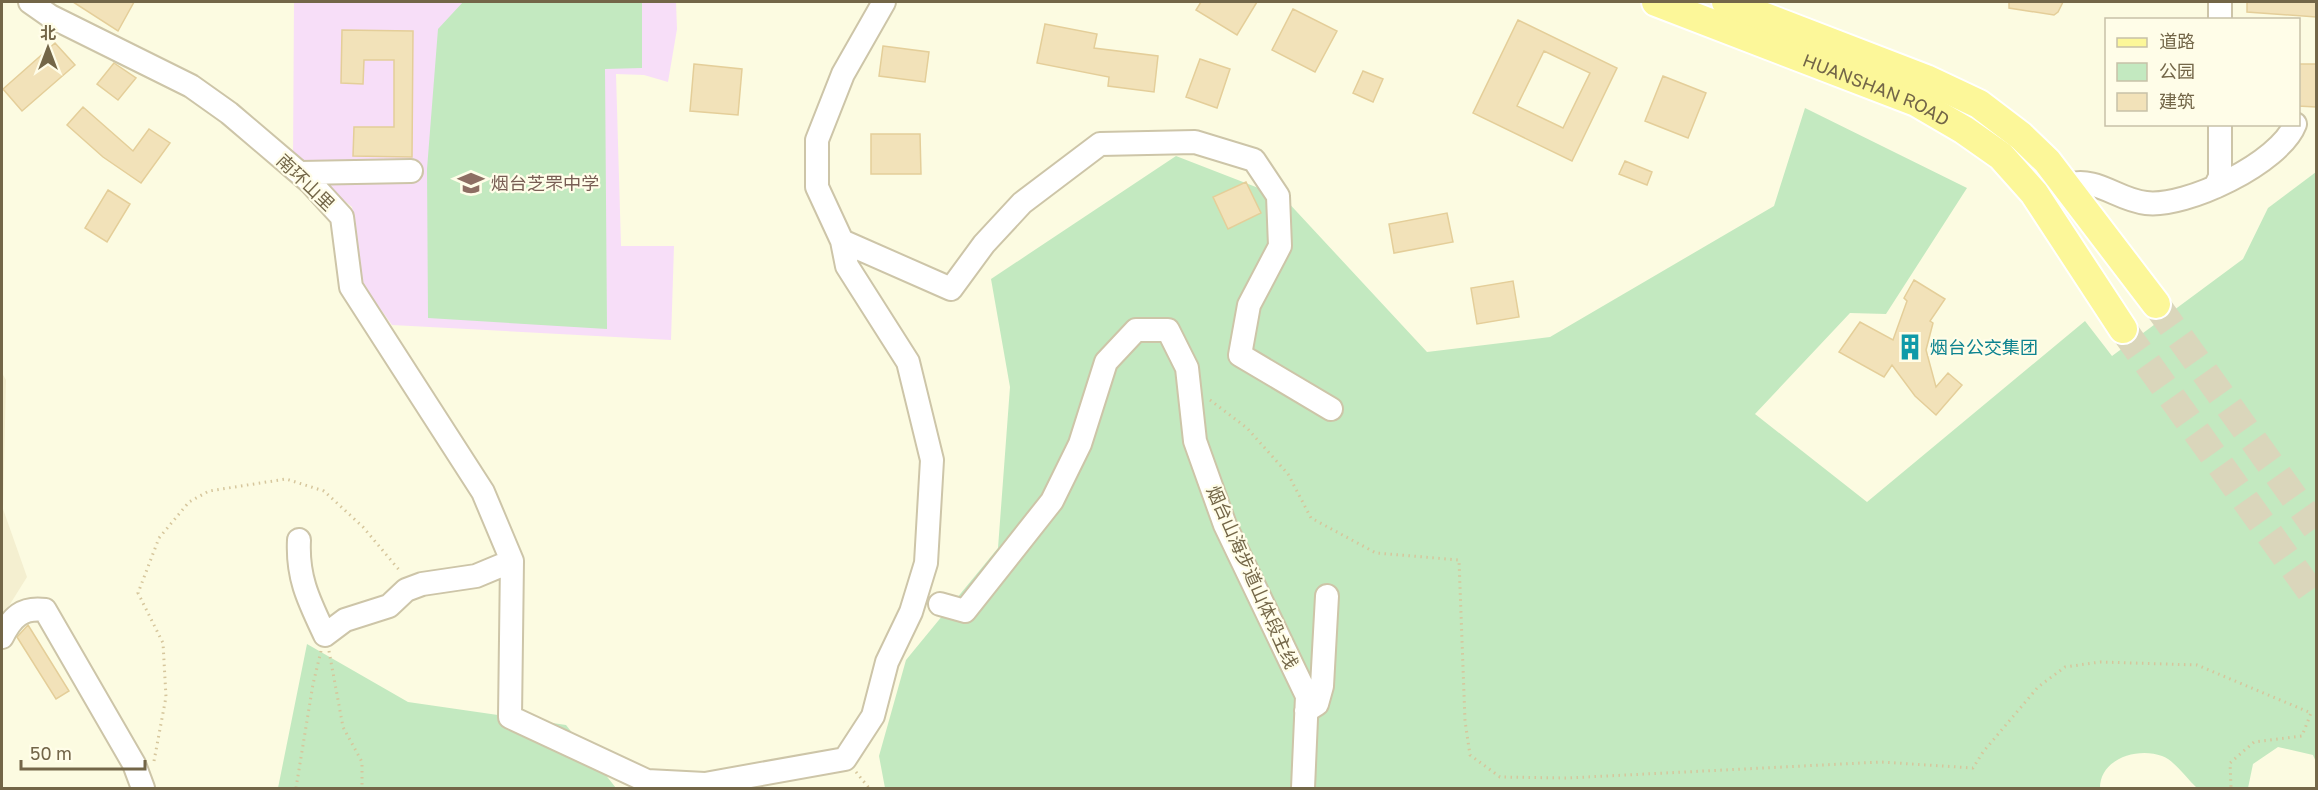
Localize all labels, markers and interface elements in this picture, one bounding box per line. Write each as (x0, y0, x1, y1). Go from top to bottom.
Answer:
north arrow (18, 18, 78, 78)
legend (2105, 18, 2300, 126)
text: 北 (40, 23, 56, 43)
text: 道路 (2159, 30, 2195, 52)
street label: HUANSHAN ROAD (1800, 49, 1954, 130)
text: 公园 (2159, 60, 2195, 82)
text: 建筑 (2159, 90, 2195, 112)
street label: 南环山里 (272, 149, 340, 215)
school or university icon: 烟台芝罘中学 (456, 168, 486, 198)
place label: 烟台芝罘中学 (491, 172, 599, 194)
building icon: 烟台公交集团 (1895, 332, 1925, 362)
place label: 烟台公交集团 (1930, 336, 2038, 358)
street label: 烟台山海步道山体段主线 (1203, 482, 1303, 672)
scale bar (21, 733, 146, 771)
text: 50 m (30, 742, 72, 764)

